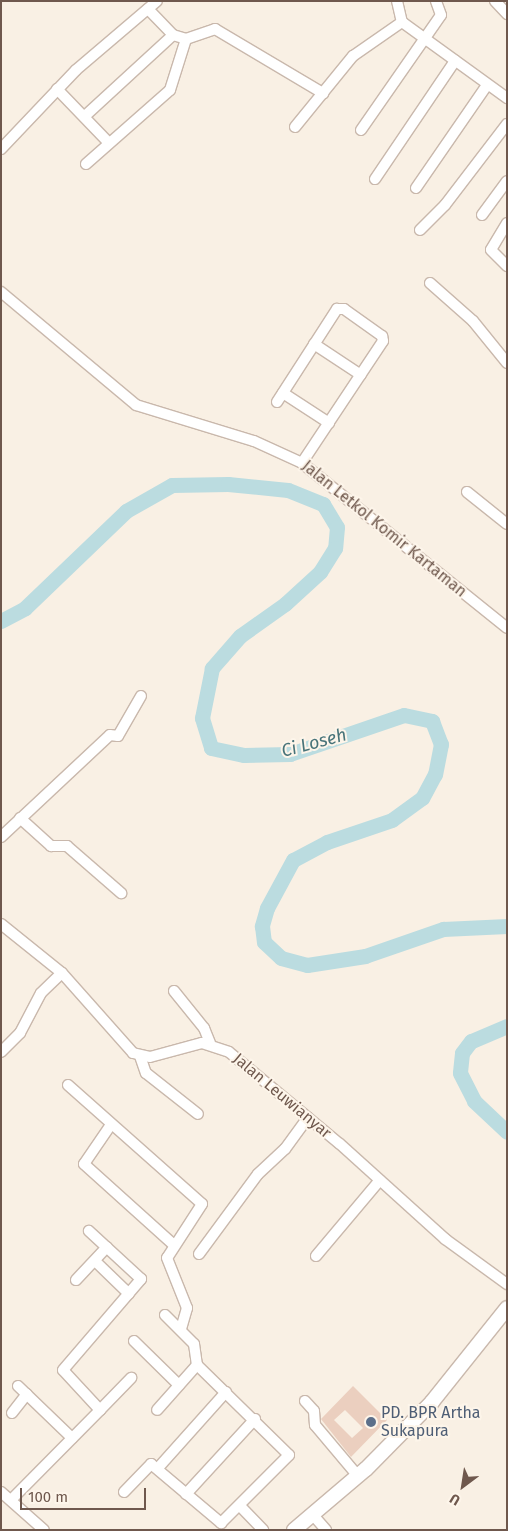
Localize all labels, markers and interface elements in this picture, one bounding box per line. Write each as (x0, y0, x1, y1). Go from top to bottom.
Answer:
street label: Jalan Letkol Komir Kartaman (298, 457, 470, 601)
water label: Ci Loseh (279, 724, 349, 762)
street label: Jalan Leuwianyar (229, 1049, 335, 1143)
place label: PD. BPR Artha Sukapura (381, 1403, 481, 1441)
marker: PD. BPR Artha Sukapura (365, 1416, 377, 1428)
north arrow (438, 1461, 488, 1511)
scale bar (22, 1478, 149, 1510)
text: 100 m (28, 1488, 68, 1506)
text: U (447, 1490, 463, 1509)

